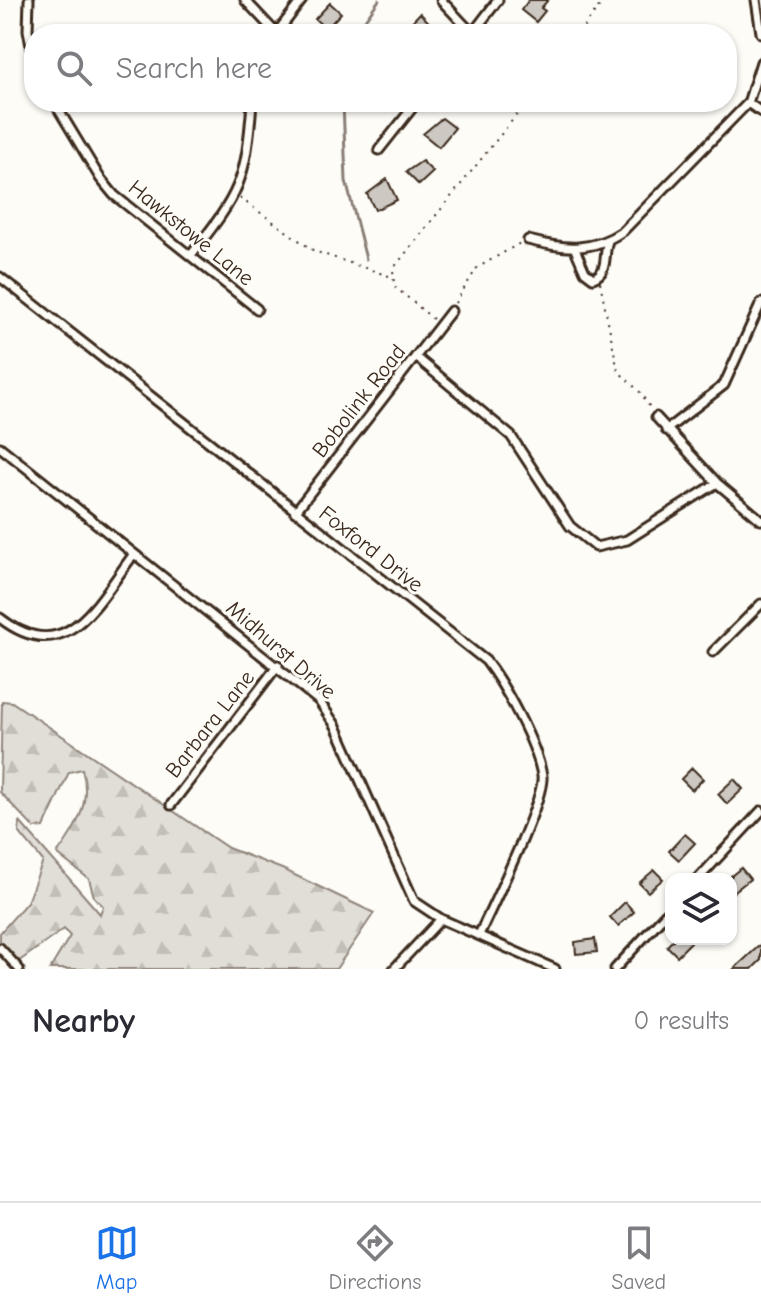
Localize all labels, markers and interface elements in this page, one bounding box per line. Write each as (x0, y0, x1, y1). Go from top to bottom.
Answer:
search box (24, 24, 737, 112)
icon: search (52, 46, 96, 90)
text: Search here (116, 51, 272, 86)
street label: Hawkstowe Lane (123, 175, 259, 291)
street label: Bobolink Road (307, 339, 411, 463)
street label: Foxford Drive (314, 500, 428, 598)
street label: Midhurst Drive (221, 595, 341, 705)
street label: Barbara Lane (160, 665, 260, 783)
map controls (665, 873, 737, 945)
button: layers (665, 873, 737, 945)
text: Nearby (32, 1001, 135, 1041)
text: 0 results (634, 1006, 729, 1036)
tab: Map (95, 1221, 139, 1295)
tab: Directions (329, 1221, 422, 1295)
tab: Saved (611, 1221, 666, 1295)

